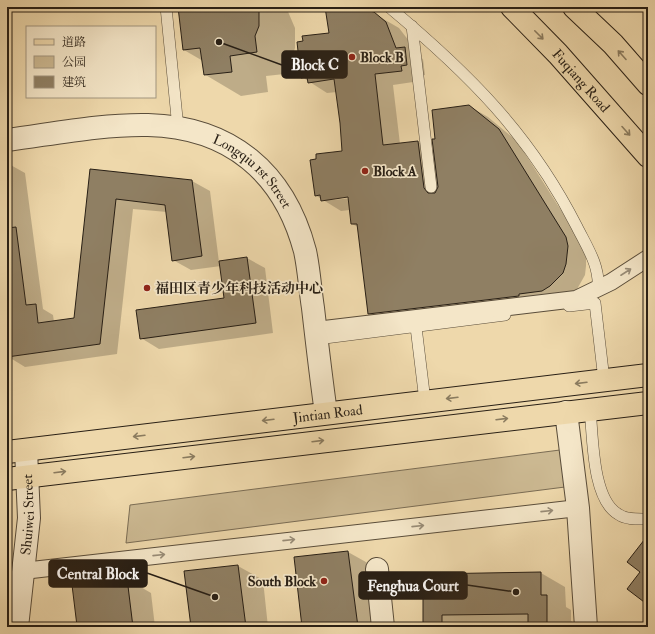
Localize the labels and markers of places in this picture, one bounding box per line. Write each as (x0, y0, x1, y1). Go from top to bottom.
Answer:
place label: Block B (360, 49, 404, 66)
callout: Block C (282, 51, 347, 78)
marker: Block B (347, 52, 357, 62)
place label: Block A (373, 163, 417, 180)
marker: Block A (360, 166, 370, 176)
place label: 福田区青少年科技活动中心 (155, 280, 323, 297)
marker: 福田区青少年科技活动中心 (142, 283, 152, 293)
callout: Central Block (49, 560, 147, 587)
callout: Fenghua Court (359, 572, 467, 599)
place label: South Block (248, 573, 316, 590)
marker: South Block (319, 576, 329, 586)

